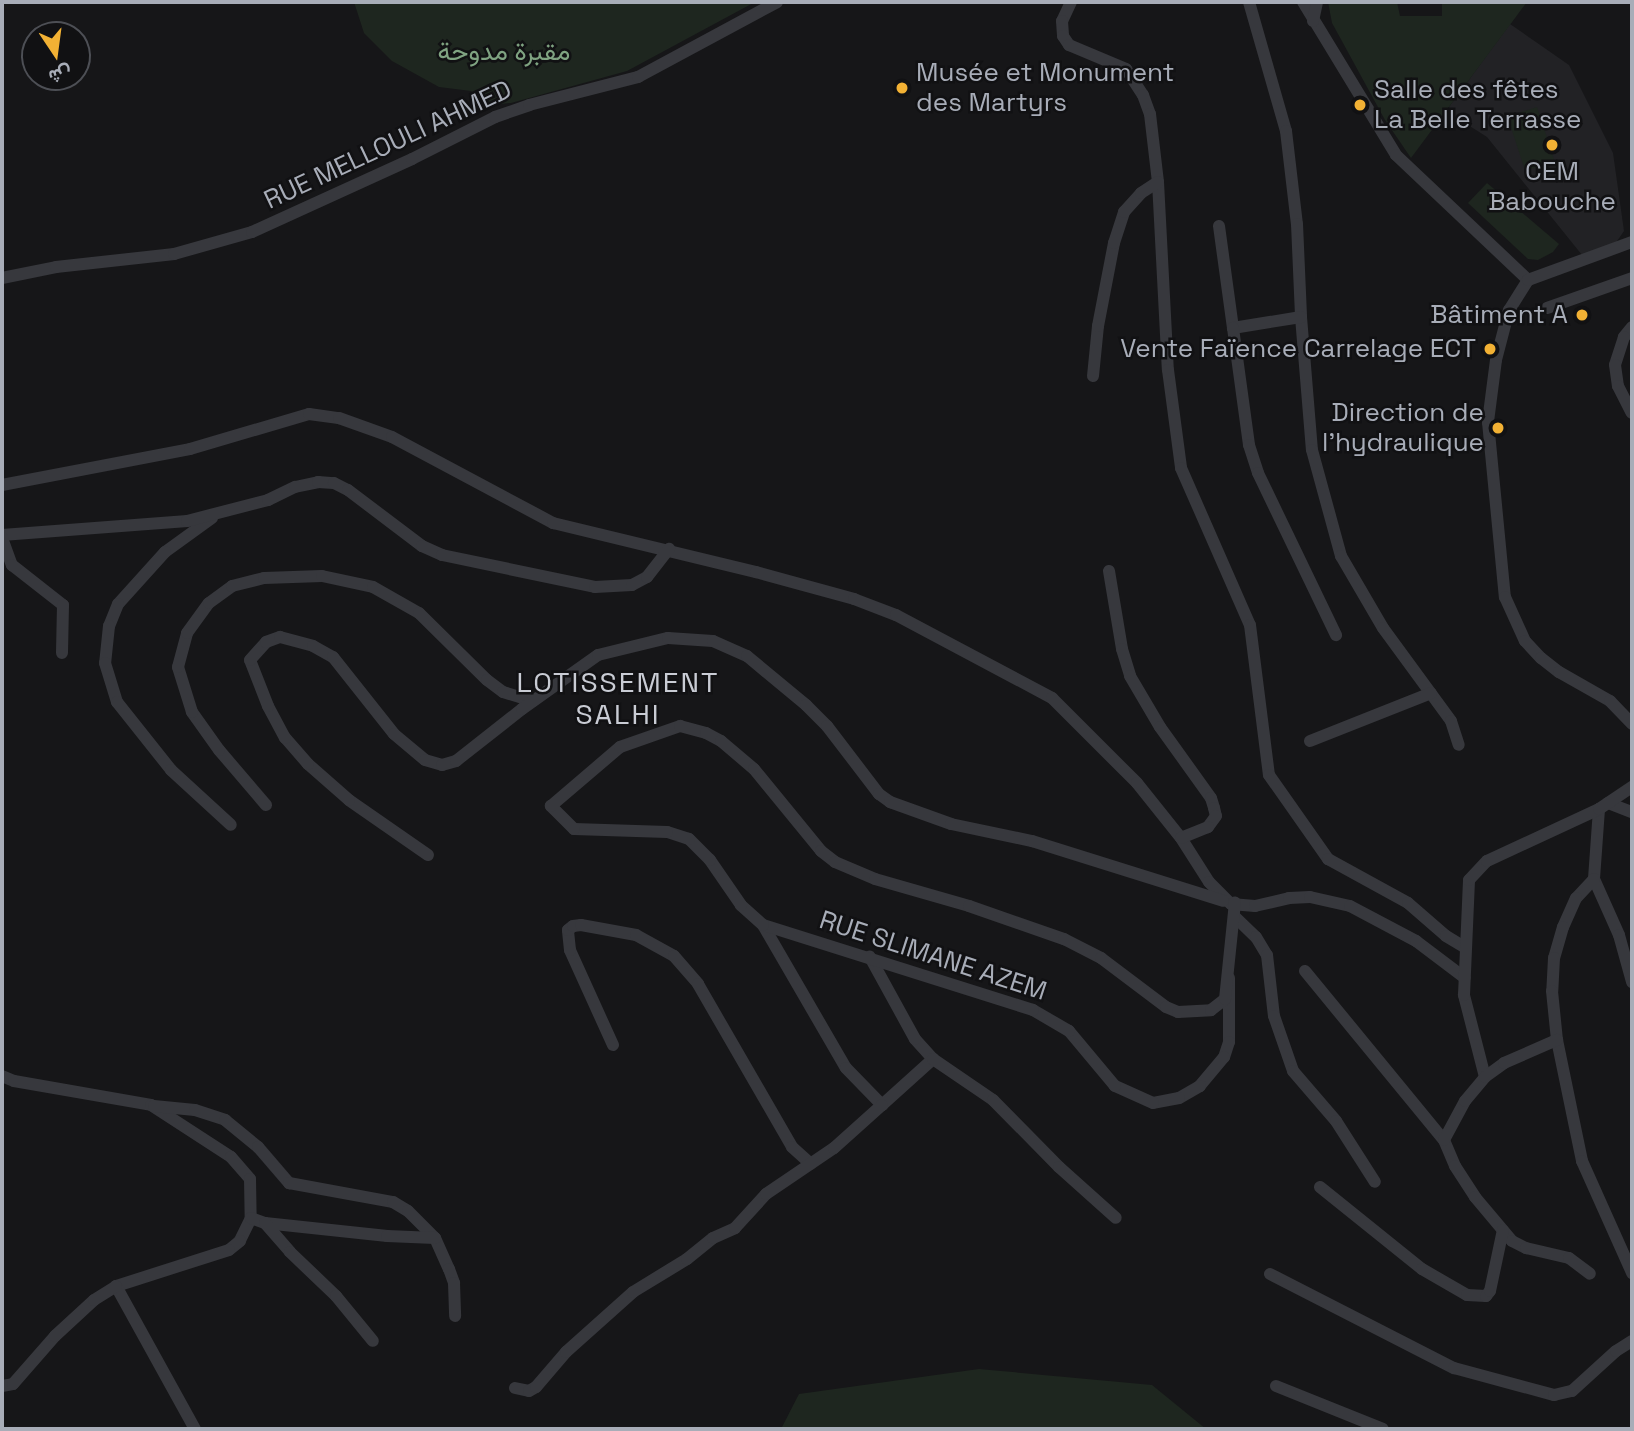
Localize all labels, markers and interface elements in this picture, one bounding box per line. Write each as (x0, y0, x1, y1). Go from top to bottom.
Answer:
north arrow (21, 21, 91, 91)
park label: مقبرة مدوحة (438, 36, 570, 68)
place label: Musée et Monument des Martyrs (916, 57, 1175, 119)
text: ش (46, 60, 74, 90)
street label: RUE MELLOULI AHMED (259, 74, 517, 216)
place label: Salle des fêtes La Belle Terrasse (1374, 74, 1582, 136)
marker: Musée et Monument des Martyrs (894, 80, 910, 96)
marker: Salle des fêtes La Belle Terrasse (1352, 97, 1368, 113)
marker: CEM Babouche (1544, 137, 1560, 153)
place label: CEM Babouche (1488, 156, 1616, 218)
place label: Bâtiment A (1430, 299, 1568, 331)
marker: Bâtiment A (1574, 307, 1590, 323)
place label: Vente Faïence Carrelage ECT (1120, 333, 1476, 365)
marker: Vente Faïence Carrelage ECT (1482, 341, 1498, 357)
place label: Direction de l'hydraulique (1322, 397, 1484, 458)
marker: Direction de l'hydraulique (1490, 420, 1506, 436)
district label: LOTISSEMENT SALHI (518, 665, 718, 731)
street label: RUE SLIMANE AZEM (815, 904, 1051, 1008)

